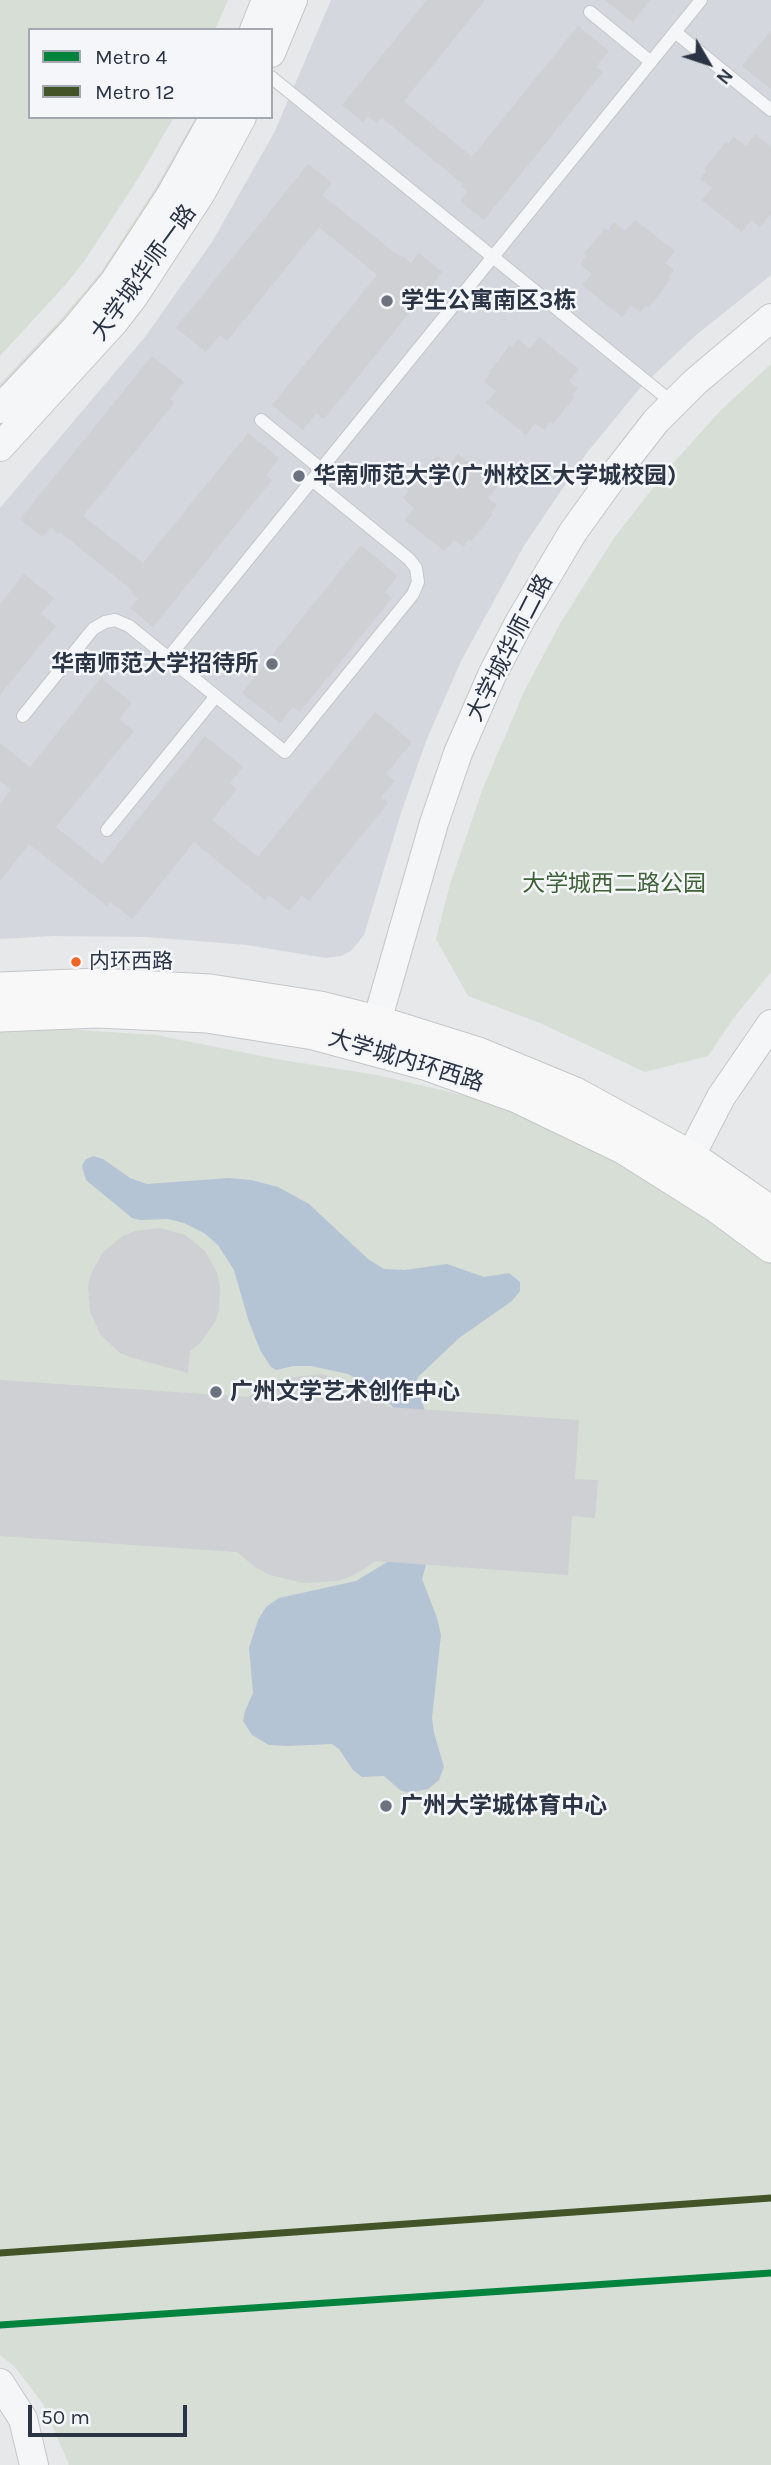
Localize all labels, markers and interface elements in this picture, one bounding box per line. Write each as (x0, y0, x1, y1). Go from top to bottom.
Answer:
legend (28, 28, 273, 119)
north arrow (673, 28, 743, 98)
text: Metro 4 (95, 45, 167, 69)
text: N (711, 64, 737, 88)
text: Metro 12 (95, 80, 175, 104)
street label: 大学城华师一路 (86, 200, 202, 346)
place label: 学生公寓南区3栋 (401, 287, 576, 315)
marker: 学生公寓南区3栋 (379, 293, 395, 309)
place label: 华南师范大学(广州校区大学城校园) (313, 462, 676, 490)
marker: 华南师范大学(广州校区大学城校园) (291, 468, 307, 484)
street label: 大学城华师二路 (461, 570, 559, 726)
place label: 华南师范大学招待所 (51, 650, 258, 678)
marker: 华南师范大学招待所 (264, 656, 280, 672)
park label: 大学城西二路公园 (522, 870, 706, 898)
place label: 内环西路 (89, 949, 173, 975)
marker: 内环西路 (69, 955, 83, 969)
street label: 大学城内环西路 (325, 1024, 487, 1098)
place label: 广州文学艺术创作中心 (230, 1378, 460, 1406)
marker: 广州文学艺术创作中心 (208, 1384, 224, 1400)
place label: 广州大学城体育中心 (400, 1792, 607, 1820)
marker: 广州大学城体育中心 (378, 1798, 394, 1814)
scale bar (32, 2392, 191, 2436)
text: 50 m (41, 2405, 90, 2429)

